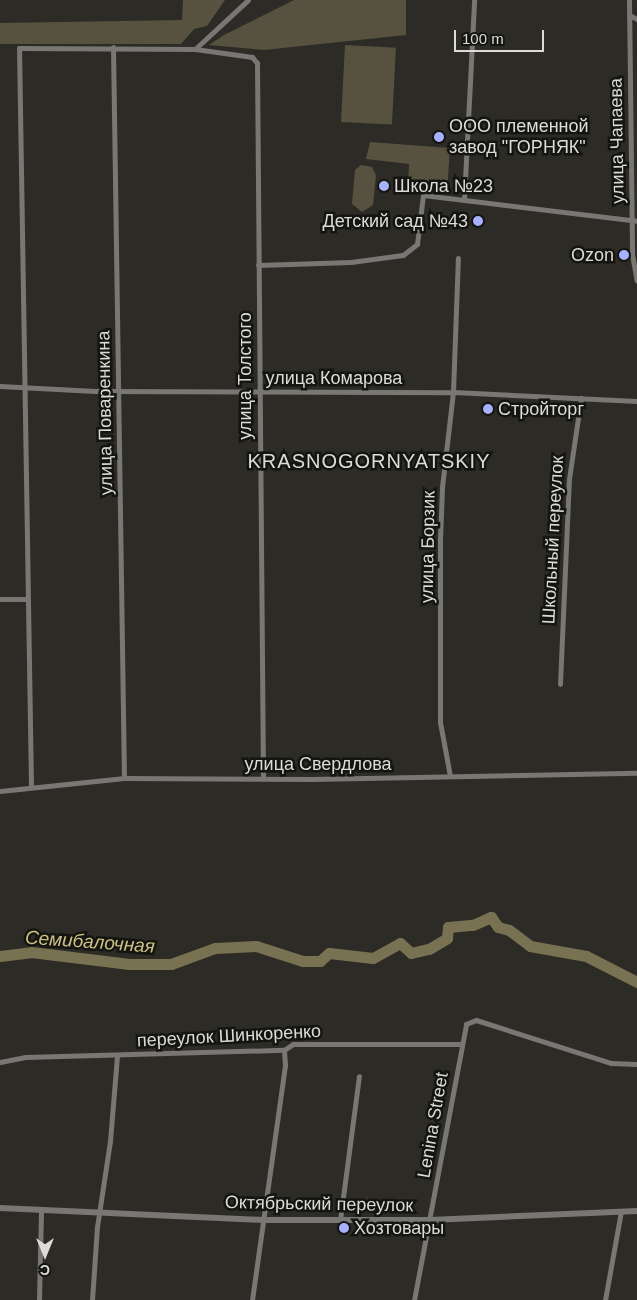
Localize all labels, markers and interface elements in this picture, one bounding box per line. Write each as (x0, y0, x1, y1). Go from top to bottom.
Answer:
scale bar (457, 20, 547, 52)
text: 100 m (462, 30, 504, 47)
street label: улица Чапаева (605, 78, 629, 204)
place label: ООО племенной завод "ГОРНЯК" (449, 116, 589, 158)
marker: ООО племенной завод "ГОРНЯК" (433, 131, 445, 143)
place label: Школа №23 (394, 175, 493, 197)
marker: Школа №23 (378, 180, 390, 192)
place label: Детский сад №43 (323, 210, 468, 232)
marker: Детский сад №43 (472, 215, 484, 227)
place label: Ozon (571, 244, 614, 266)
marker: Ozon (618, 249, 630, 261)
street label: улица Толстого (234, 312, 256, 440)
street label: улица Поваренкина (93, 331, 117, 495)
street label: улица Комарова (266, 367, 402, 389)
place label: Стройторг (498, 398, 584, 420)
marker: Стройторг (482, 403, 494, 415)
district label: KRASNOGORNYATSKIY (245, 449, 493, 473)
street label: Школьный переулок (538, 455, 568, 625)
street label: улица Борзик (416, 491, 440, 603)
street label: улица Свердлова (244, 753, 392, 775)
water label: Семибалочная (24, 926, 156, 958)
street label: переулок Шинкоренко (136, 1020, 322, 1052)
street label: Lenina Street (413, 1070, 453, 1180)
street label: Октябрьский переулок (225, 1192, 413, 1216)
place label: Хозтовары (354, 1217, 444, 1239)
marker: Хозтовары (338, 1222, 350, 1234)
north arrow (20, 1230, 70, 1280)
text: С (40, 1262, 50, 1278)

